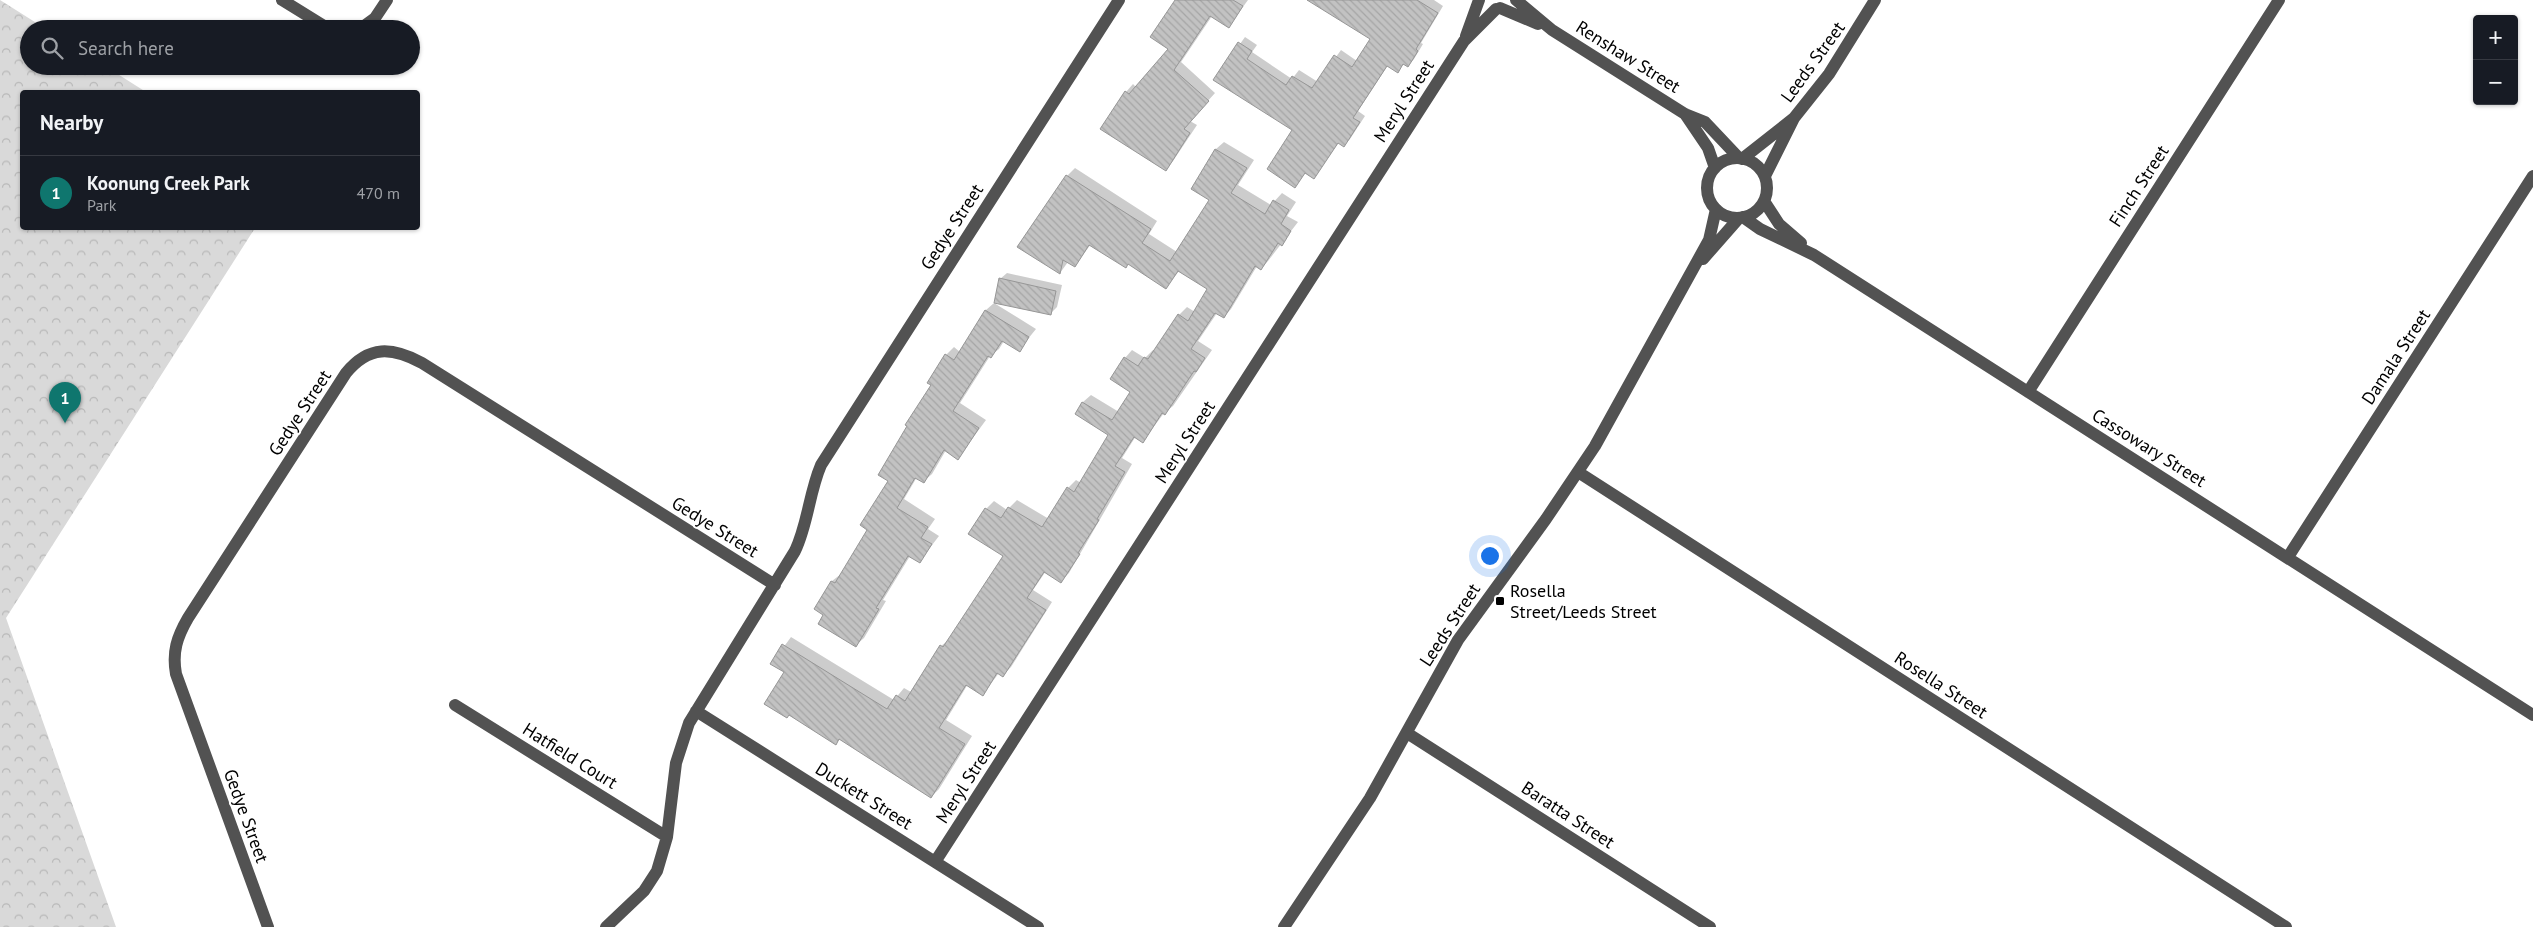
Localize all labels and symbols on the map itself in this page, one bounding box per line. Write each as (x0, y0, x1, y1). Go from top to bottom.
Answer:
street label: Renshaw Street (1572, 15, 1685, 98)
street label: Leeds Street (1776, 17, 1850, 107)
street label: Meryl Street (1368, 55, 1439, 146)
street label: Finch Street (2104, 141, 2173, 231)
street label: Gedye Street (915, 179, 988, 274)
street label: Damala Street (2356, 305, 2435, 409)
street label: Gedye Street (263, 365, 336, 460)
pin: 1 (49, 382, 81, 423)
street label: Meryl Street (1149, 396, 1220, 487)
street label: Cassowary Street (2088, 403, 2211, 492)
street label: Gedye Street (668, 491, 763, 562)
your location (1477, 543, 1503, 569)
street label: Leeds Street (1414, 579, 1485, 671)
place label: Rosella Street/Leeds Street (1510, 579, 1657, 623)
marker: Rosella Street/Leeds Street (1494, 595, 1506, 607)
street label: Rosella Street (1890, 646, 1992, 723)
street label: Hatfield Court (519, 717, 622, 794)
street label: Meryl Street (930, 736, 1001, 827)
street label: Duckett Street (811, 757, 917, 835)
street label: Gedye Street (219, 766, 274, 866)
street label: Baratta Street (1517, 776, 1619, 853)

